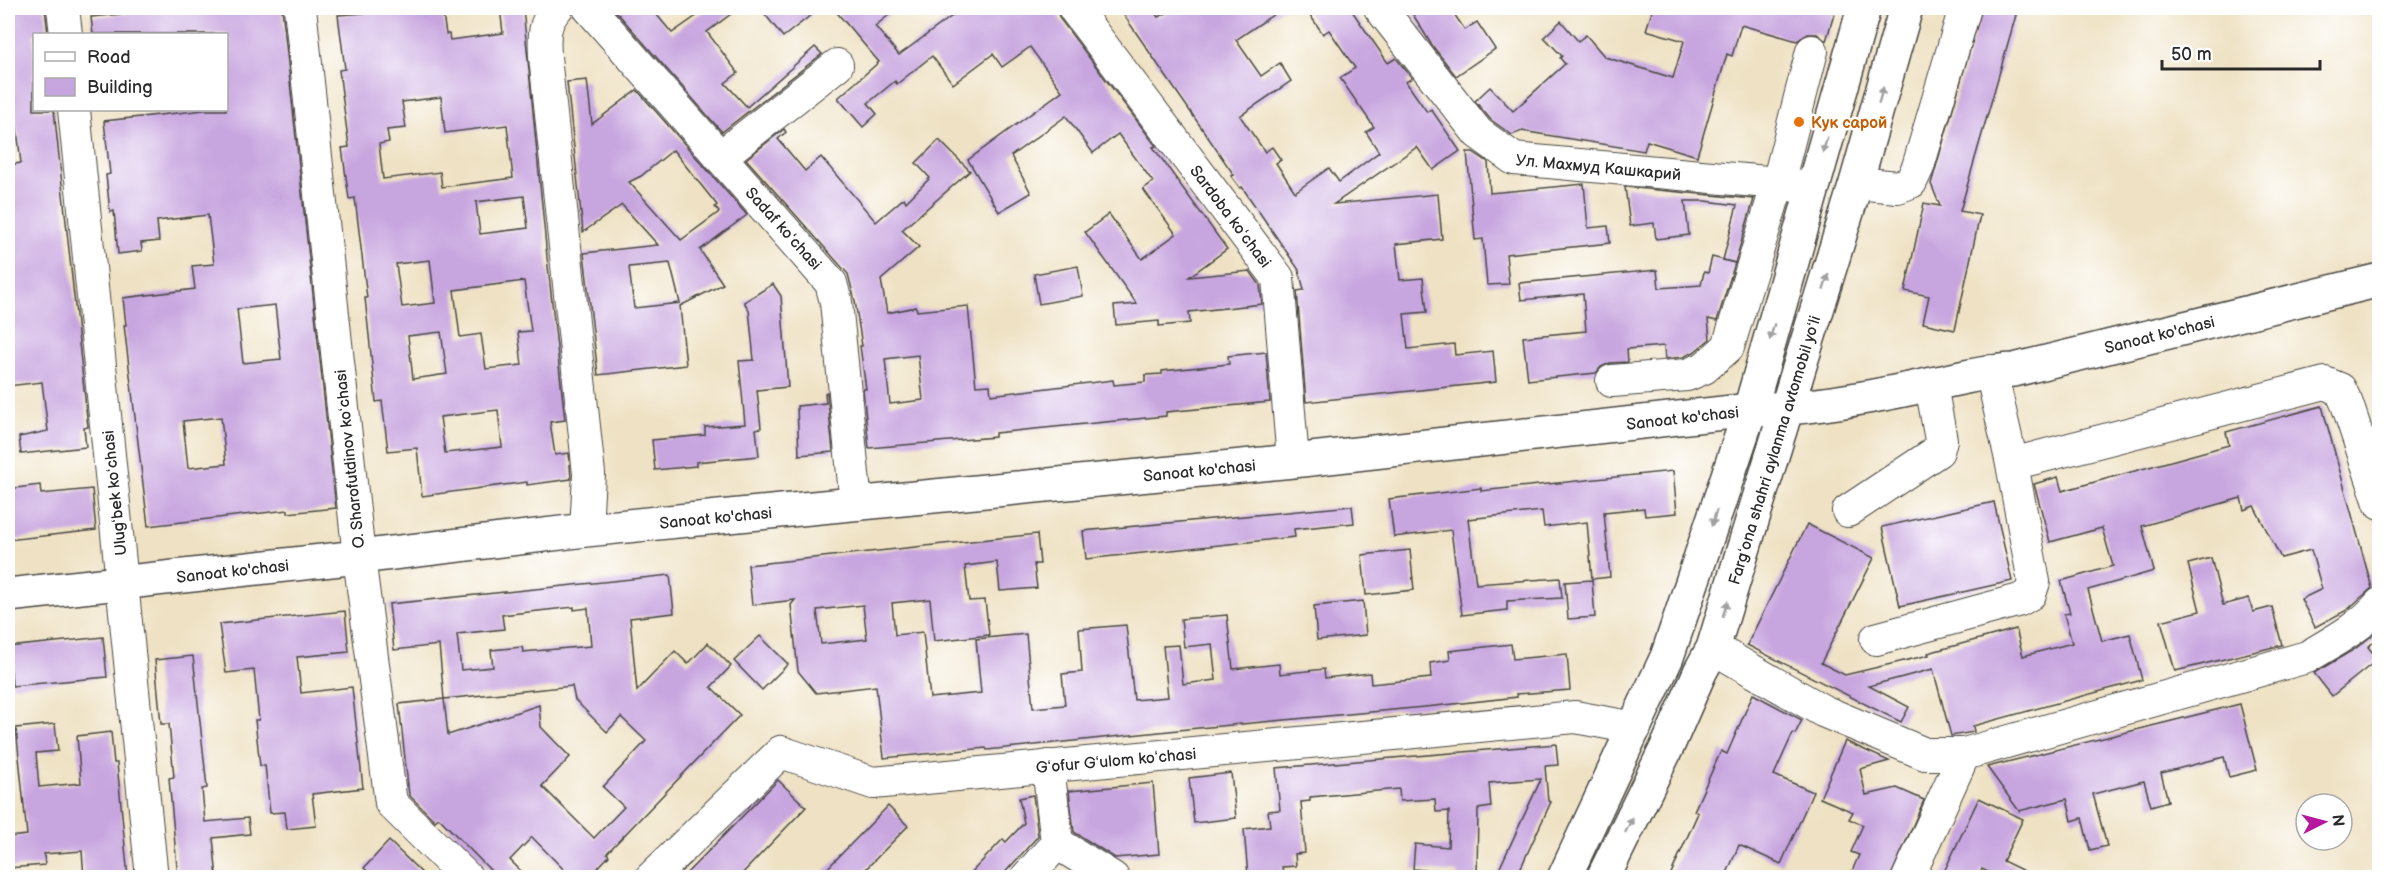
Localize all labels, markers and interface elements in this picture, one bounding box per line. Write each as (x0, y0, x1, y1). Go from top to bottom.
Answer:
legend (33, 33, 228, 111)
scale bar (2162, 33, 2320, 71)
text: 50 m (2171, 44, 2212, 65)
text: Road (87, 47, 131, 68)
text: Building (87, 77, 153, 98)
one-way arrow (1877, 86, 1886, 104)
place label: Кук сарой (1811, 114, 1887, 133)
marker: Кук сарой (1792, 115, 1806, 129)
one-way arrow (1820, 136, 1829, 154)
street label: Ул. Махмуд Кашкарий (1515, 151, 1682, 185)
street label: Sardoba koʻchasi (1185, 162, 1274, 272)
street label: Sadaf koʻchasi (741, 184, 825, 274)
one-way arrow (1822, 273, 1831, 291)
street label: Sanoat ko'chasi (2103, 313, 2217, 358)
street label: Fargʻona shahri aylanma avtomobil yoʻli (1725, 314, 1825, 587)
one-way arrow (1767, 323, 1776, 341)
street label: O. Sharofutdinov koʻchasi (332, 369, 369, 549)
street label: Sanoat ko'chasi (1625, 403, 1740, 435)
street label: Ulugʻbek koʻchasi (99, 429, 132, 556)
street label: Sanoat ko'chasi (1142, 457, 1257, 487)
street label: Sanoat ko'chasi (659, 504, 773, 534)
one-way arrow (1708, 509, 1718, 527)
street label: Sanoat ko'chasi (176, 557, 290, 588)
one-way arrow (1721, 600, 1730, 618)
street label: Gʻofur Gʻulom koʻchasi (1035, 745, 1197, 778)
north arrow (2294, 792, 2354, 852)
text: N (2327, 814, 2348, 828)
one-way arrow (1624, 816, 1634, 833)

